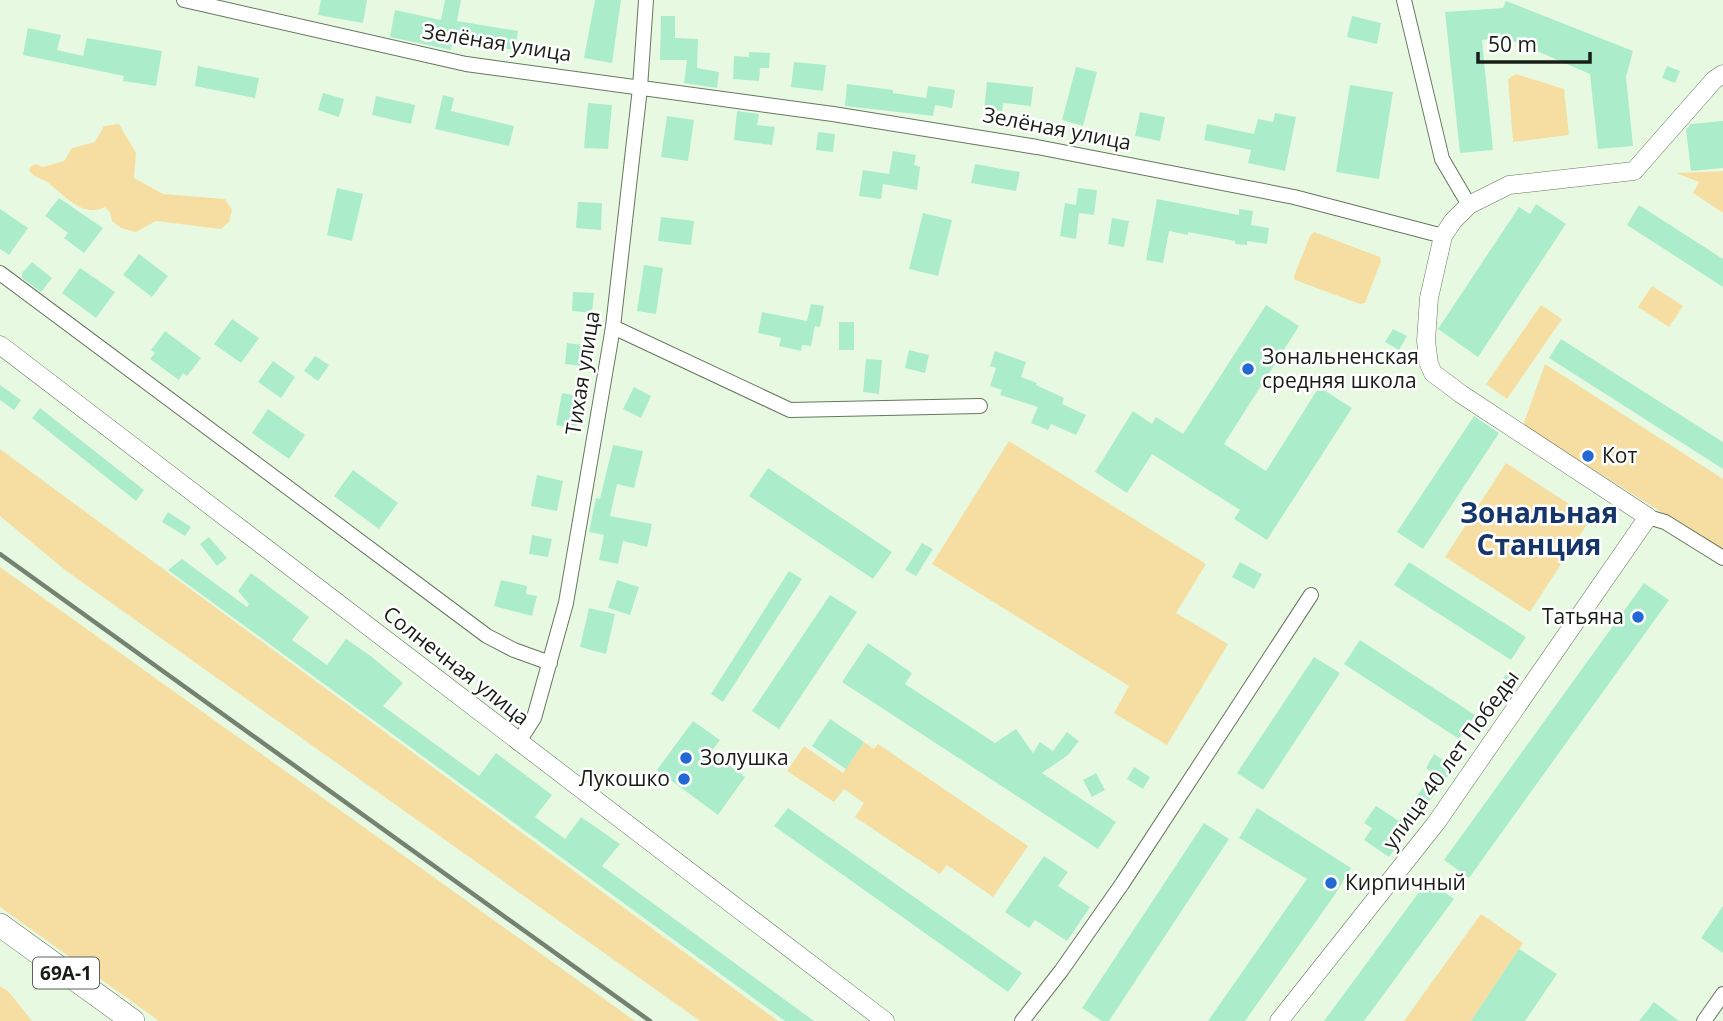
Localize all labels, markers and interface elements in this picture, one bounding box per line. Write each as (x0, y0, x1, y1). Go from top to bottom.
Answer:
street label: Зелёная улица (421, 16, 574, 68)
scale bar (1478, 21, 1590, 65)
text: 50 m (1488, 30, 1537, 58)
street label: Зелёная улица (981, 100, 1134, 156)
street label: Тихая улица (558, 309, 606, 437)
place label: Зональненская средняя школа (1262, 342, 1419, 394)
marker: Зональненская средняя школа (1240, 361, 1256, 377)
place label: Кот (1602, 441, 1637, 469)
marker: Кот (1580, 448, 1596, 464)
district label: Зональная Станция (1460, 493, 1618, 563)
street label: Солнечная улица (378, 599, 536, 731)
place label: Татьяна (1542, 602, 1624, 630)
marker: Татьяна (1630, 609, 1646, 625)
street label: улица 40 лет Победы (1376, 664, 1525, 855)
place label: Золушка (700, 743, 789, 771)
marker: Золушка (678, 750, 694, 766)
place label: Лукошко (579, 764, 670, 792)
marker: Лукошко (676, 771, 692, 787)
place label: Кирпичный (1345, 868, 1466, 896)
marker: Кирпичный (1323, 875, 1339, 891)
road number: 69А-1 (33, 958, 99, 988)

